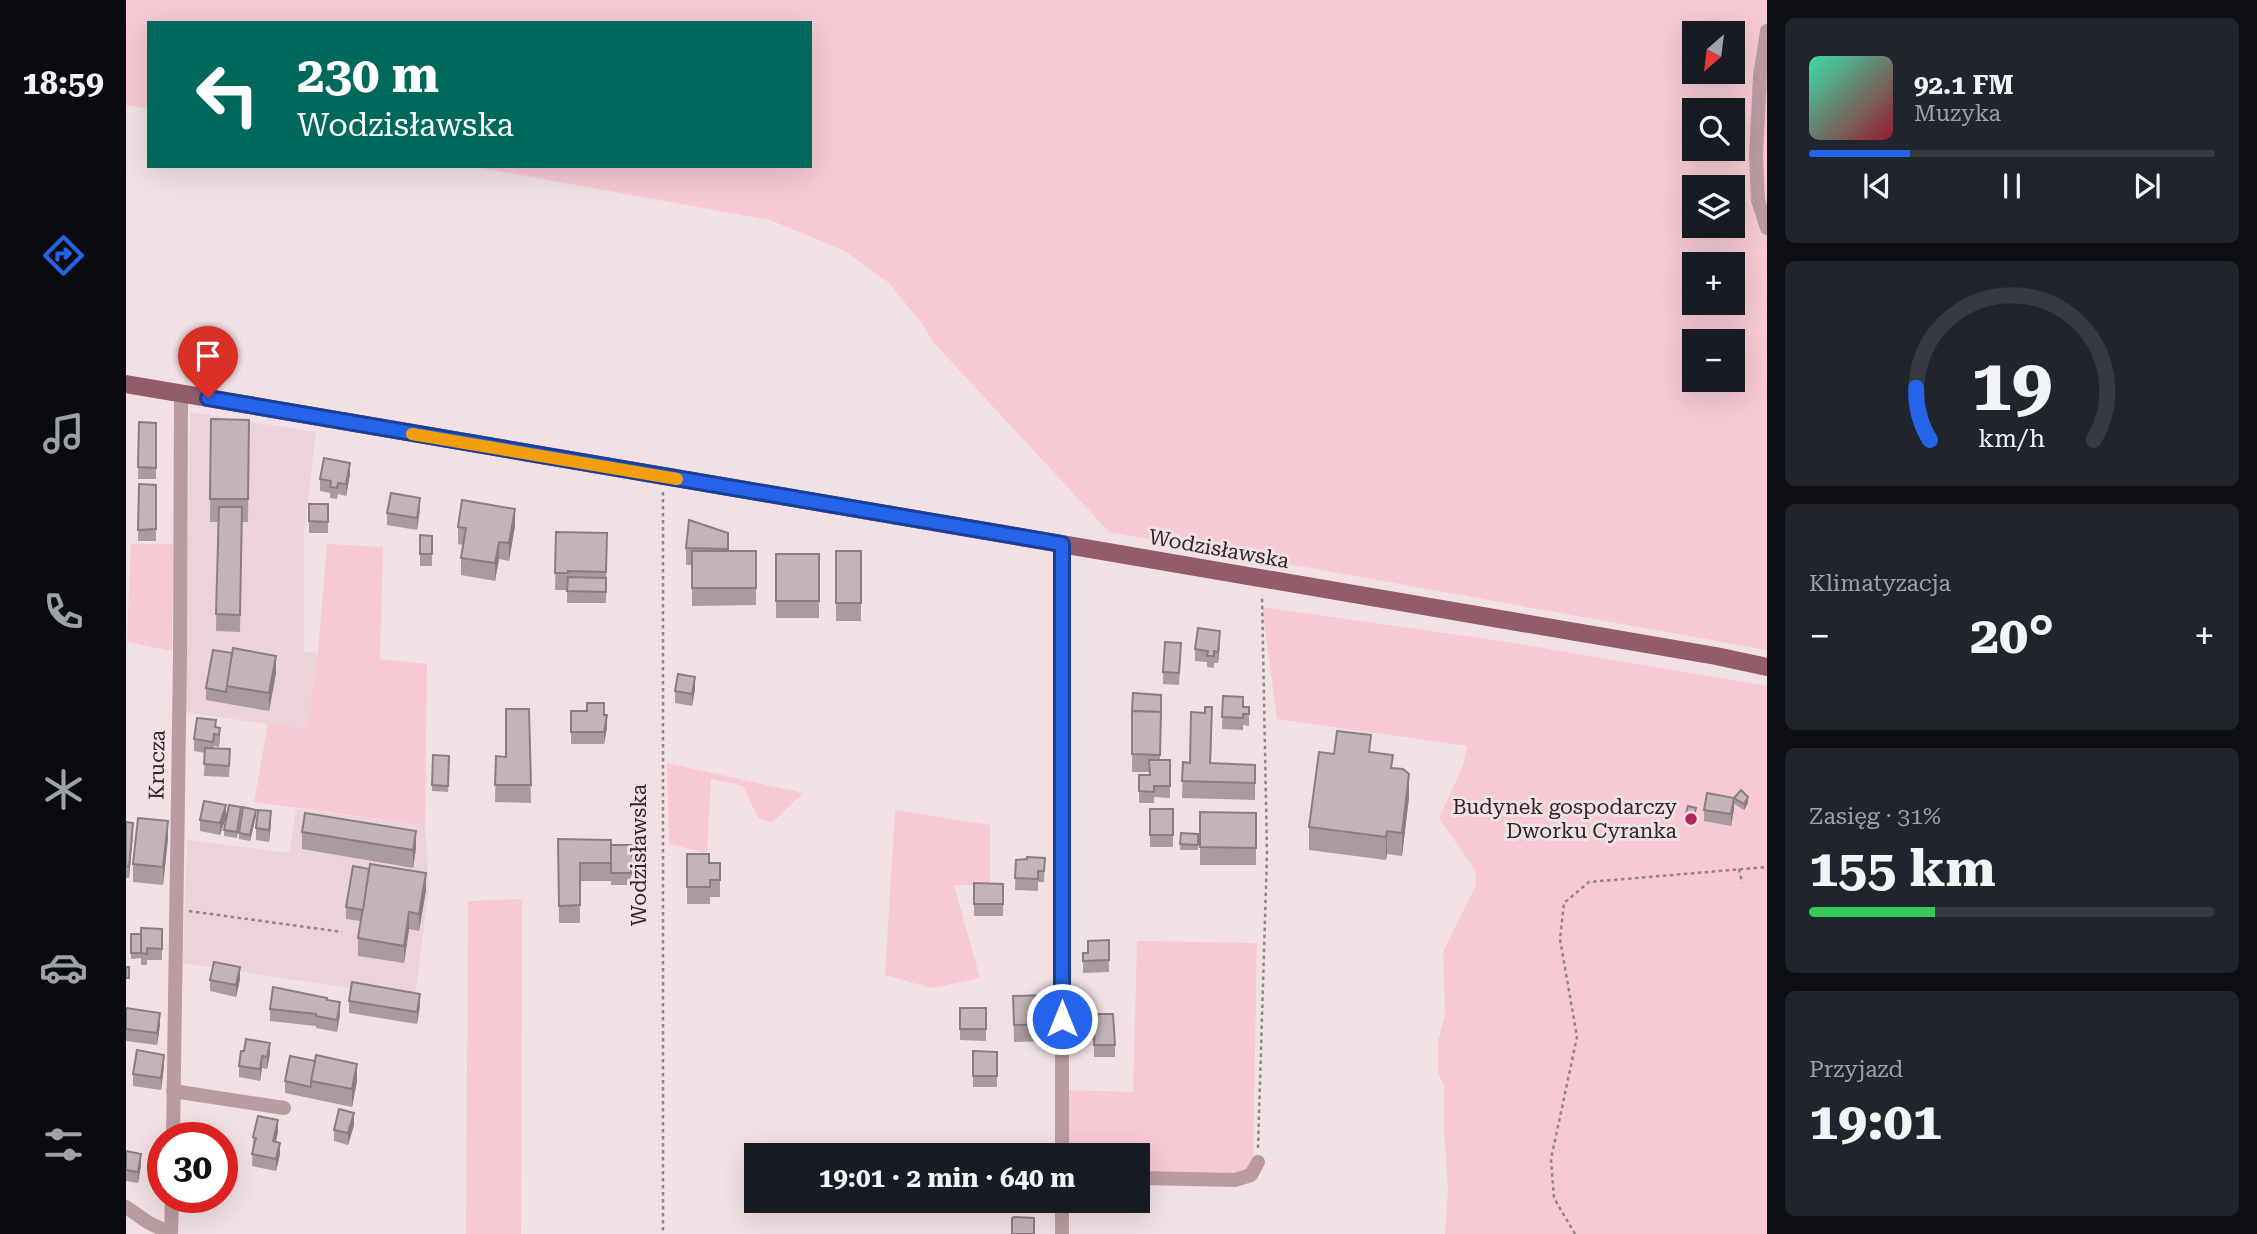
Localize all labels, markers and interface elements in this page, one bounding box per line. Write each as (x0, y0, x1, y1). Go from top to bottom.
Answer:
north arrow (1682, 21, 1745, 84)
map controls (1682, 21, 1745, 392)
text: 230 m (297, 47, 439, 104)
icon: left (182, 49, 273, 140)
text: 18:59 (22, 64, 104, 102)
text: 92.1 FM (1914, 70, 2014, 100)
button: search (1682, 98, 1745, 161)
text: Muzyka (1914, 100, 2001, 127)
text: Wodzisławska (297, 106, 514, 144)
icon: previous (1858, 167, 1896, 205)
icon: pause (1993, 167, 2031, 205)
icon: next (2128, 167, 2166, 205)
button: layers (1682, 175, 1745, 238)
icon: directions (39, 231, 88, 280)
button: + (1682, 252, 1745, 315)
pin (178, 326, 238, 398)
button: − (1682, 329, 1745, 392)
icon: arrive (189, 337, 227, 375)
text: 19 (1971, 343, 2053, 428)
icon: music (39, 409, 88, 458)
text: km/h (1979, 424, 2045, 453)
street label: Wodzisławska (1147, 525, 1292, 573)
text: Klimatyzacja (1809, 570, 1951, 597)
icon: phone (39, 587, 88, 636)
text: 20° (1970, 605, 2054, 666)
text: − (1809, 614, 1830, 658)
text: + (2194, 614, 2215, 658)
street label: Krucza (144, 729, 170, 800)
icon: climate (39, 765, 88, 814)
street label: Wodzisławska (627, 783, 651, 926)
place label: Budynek gospodarczy Dworku Cyranka (1452, 795, 1678, 843)
text: Zasięg · 31% (1809, 803, 1941, 830)
marker: Budynek gospodarczy Dworku Cyranka (1683, 811, 1699, 827)
text: 155 km (1809, 838, 1996, 899)
icon: car (39, 943, 88, 992)
position arrow (1025, 982, 1099, 1056)
text: Przyjazd (1809, 1056, 1903, 1083)
text: 19:01 (1809, 1091, 1942, 1152)
icon: filters (39, 1120, 88, 1169)
speed limit sign: 30 (147, 1122, 238, 1213)
text: 19:01 · 2 min · 640 m (819, 1163, 1075, 1193)

